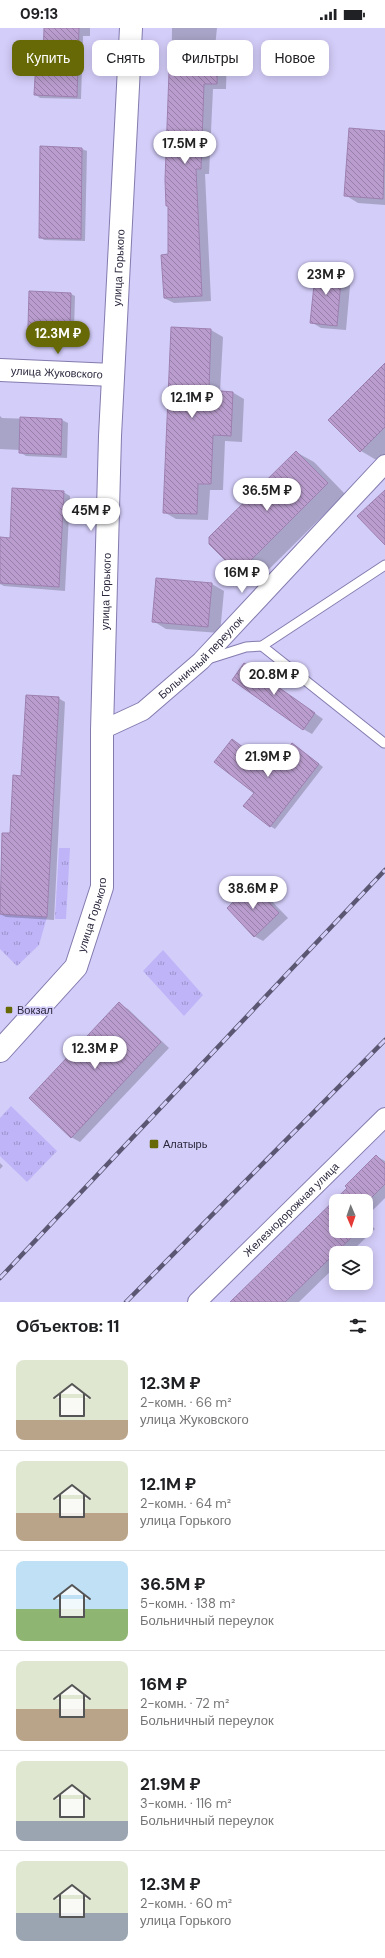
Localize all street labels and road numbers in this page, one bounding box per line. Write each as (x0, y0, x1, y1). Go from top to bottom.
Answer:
street label: улица Горького (110, 229, 128, 307)
street label: улица Жуковского (11, 363, 103, 382)
street label: улица Горького (98, 553, 114, 630)
street label: Больничный переулок (155, 613, 246, 702)
street label: улица Горького (74, 878, 109, 954)
street label: Железнодорожная улица (240, 1159, 342, 1259)

